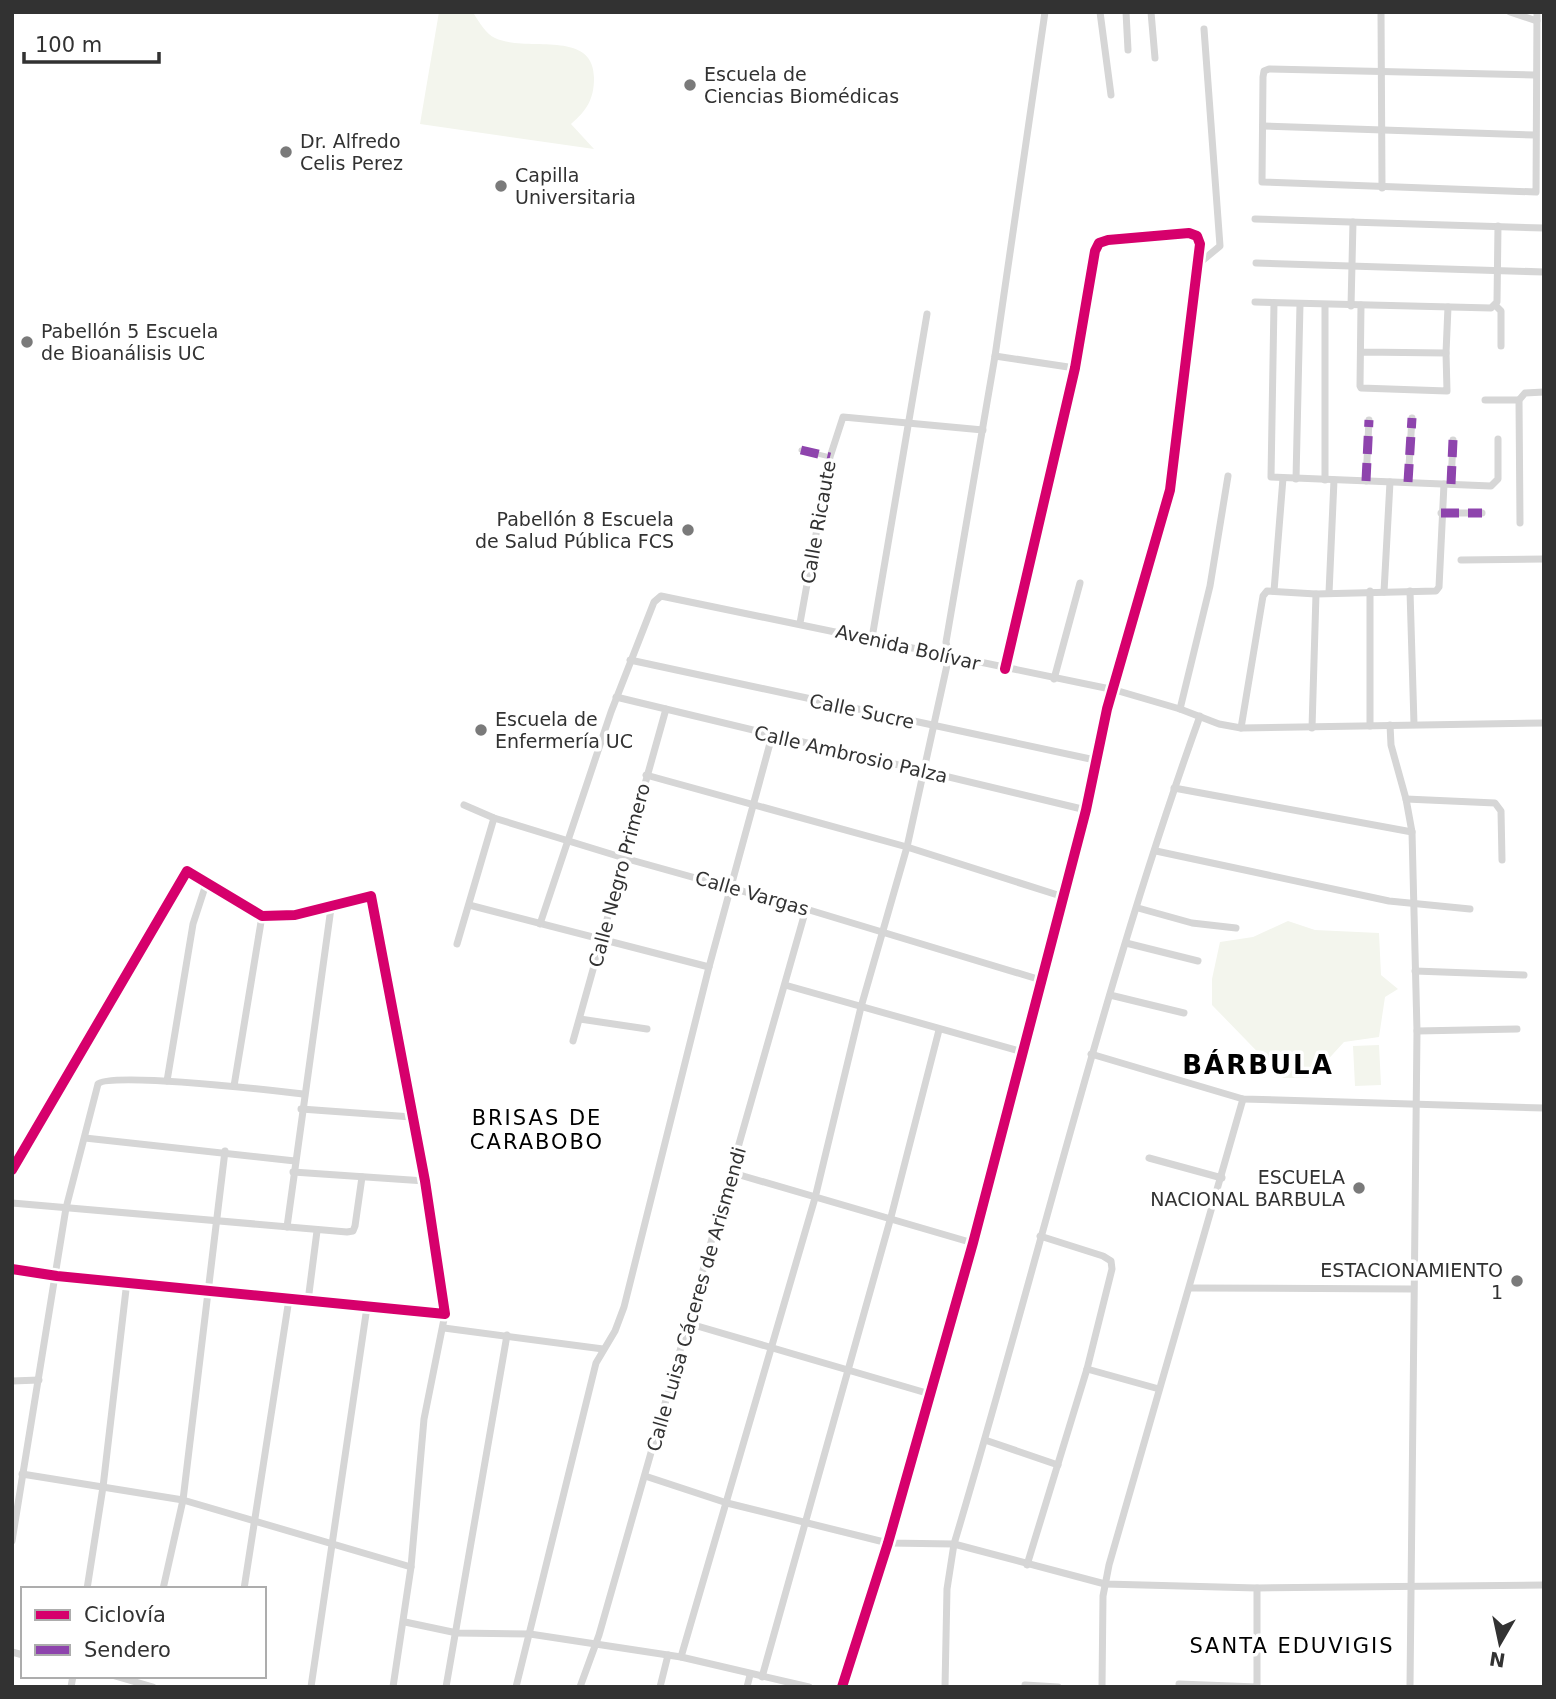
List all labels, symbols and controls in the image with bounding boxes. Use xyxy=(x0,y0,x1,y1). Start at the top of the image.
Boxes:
scale bar xyxy=(24,21,159,65)
text: 100 m xyxy=(35,33,102,57)
place label: Escuela de Ciencias Biomédicas xyxy=(704,63,899,107)
marker: Escuela de Ciencias Biomédicas xyxy=(682,77,698,93)
place label: Dr. Alfredo Celis Perez xyxy=(300,130,403,174)
marker: Dr. Alfredo Celis Perez xyxy=(278,144,294,160)
place label: Capilla Universitaria xyxy=(515,164,636,208)
marker: Capilla Universitaria xyxy=(493,178,509,194)
place label: Pabellón 5 Escuela de Bioanálisis UC xyxy=(41,320,218,364)
marker: Pabellón 5 Escuela de Bioanálisis UC xyxy=(19,334,35,350)
street label: Calle Ricaute xyxy=(796,459,840,585)
place label: Pabellón 8 Escuela de Salud Pública FCS xyxy=(475,508,674,552)
marker: Pabellón 8 Escuela de Salud Pública FCS xyxy=(680,522,696,538)
street label: Avenida Bolívar xyxy=(834,620,983,674)
street label: Calle Sucre xyxy=(807,689,917,733)
place label: Escuela de Enfermería UC xyxy=(495,708,633,752)
street label: Calle Ambrosio Palza xyxy=(752,721,950,787)
marker: Escuela de Enfermería UC xyxy=(473,722,489,738)
street label: Calle Negro Primero xyxy=(584,781,654,969)
street label: Calle Vargas xyxy=(693,866,811,920)
district label: BÁRBULA xyxy=(1182,1049,1334,1080)
district label: BRISAS DE CARABOBO xyxy=(470,1106,604,1154)
street label: Calle Luisa Cáceres de Arismendi xyxy=(642,1144,750,1454)
place label: ESCUELA NACIONAL BARBULA xyxy=(1150,1166,1345,1210)
marker: ESCUELA NACIONAL BARBULA xyxy=(1351,1180,1367,1196)
place label: ESTACIONAMIENTO 1 xyxy=(1320,1259,1503,1303)
marker: ESTACIONAMIENTO 1 xyxy=(1509,1273,1525,1289)
legend xyxy=(21,1587,266,1678)
text: Ciclovía xyxy=(84,1603,166,1627)
north arrow xyxy=(1465,1608,1535,1678)
district label: SANTA EDUVIGIS xyxy=(1189,1634,1395,1658)
text: Sendero xyxy=(84,1638,171,1662)
text: N xyxy=(1488,1648,1507,1672)

